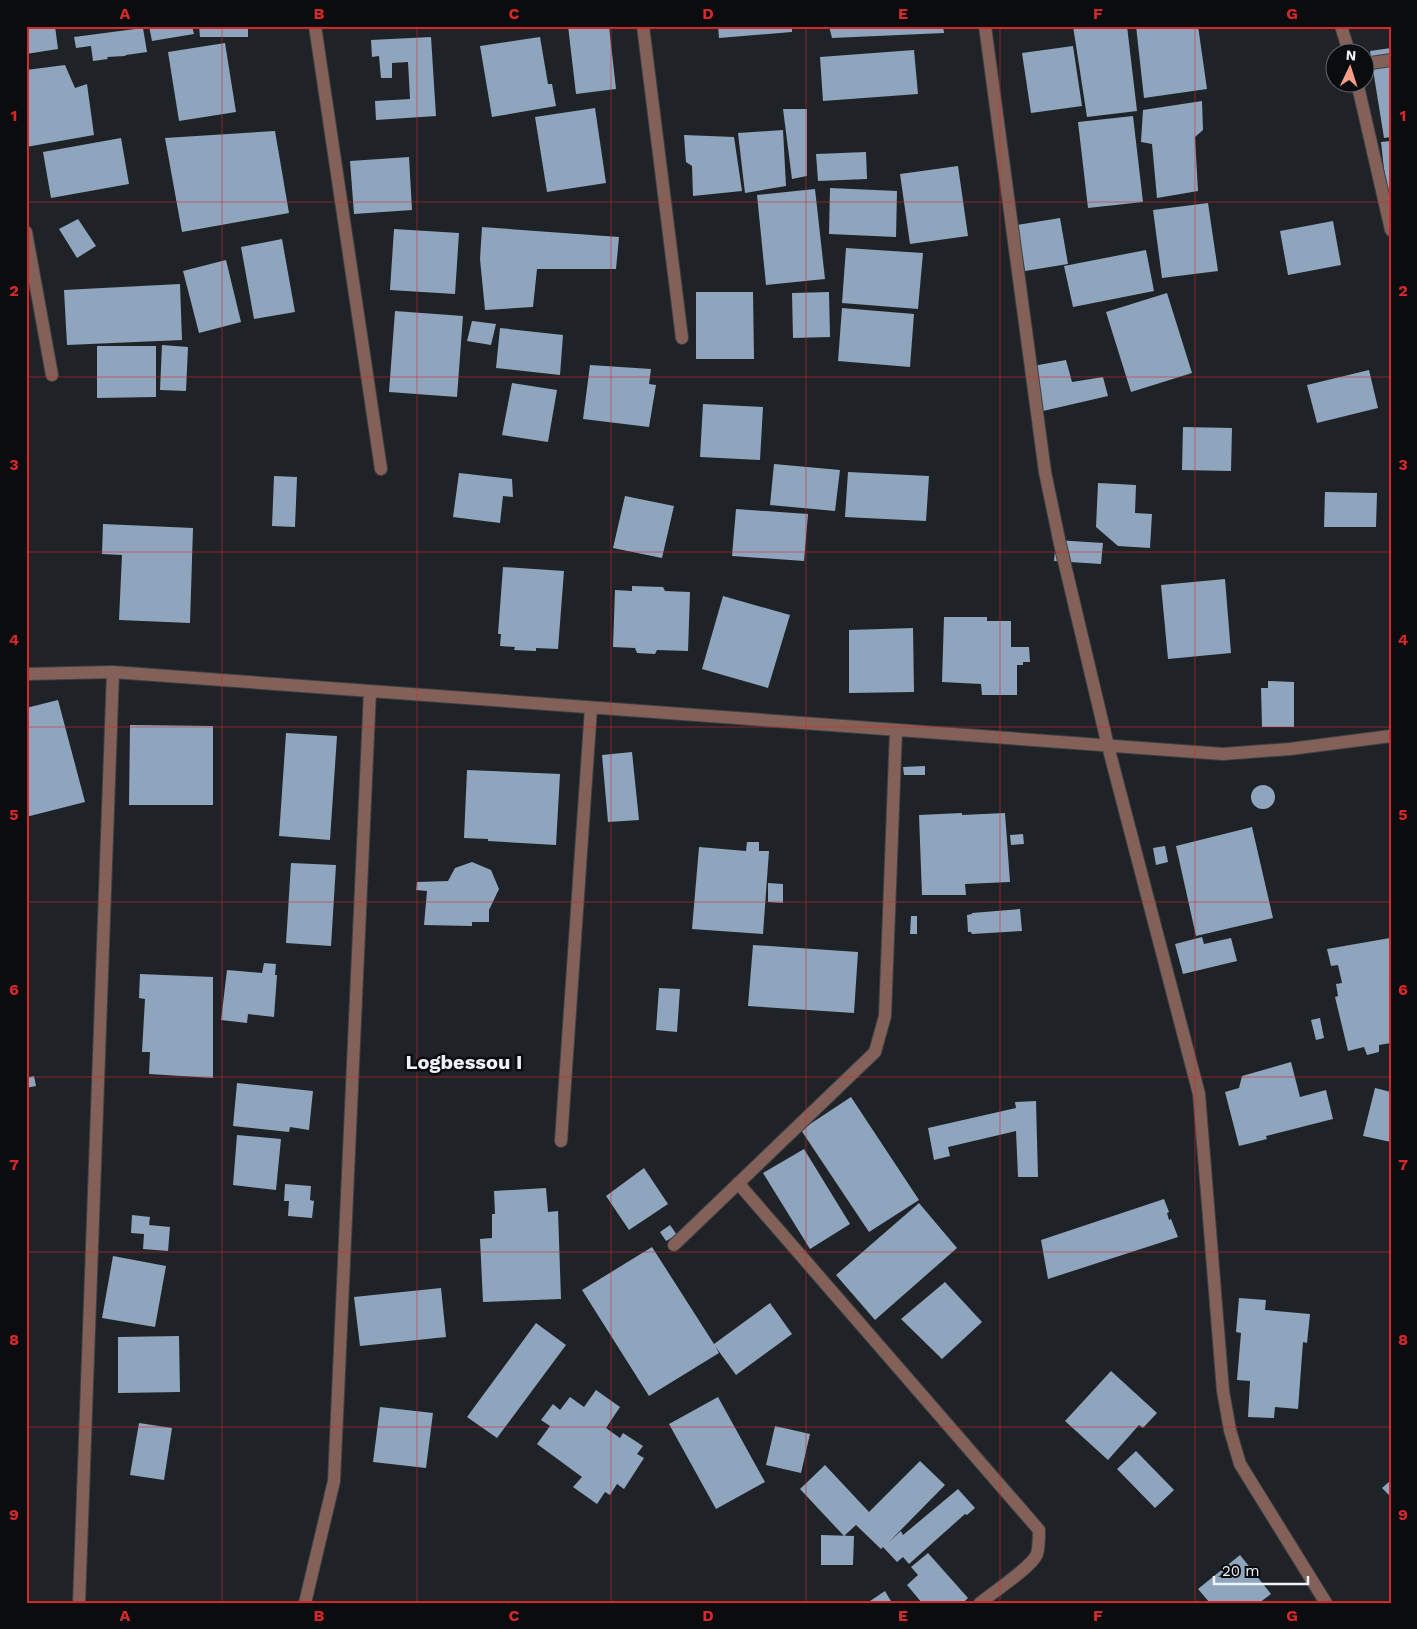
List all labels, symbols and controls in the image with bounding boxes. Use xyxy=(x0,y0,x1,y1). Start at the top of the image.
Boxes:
text: A xyxy=(120,4,131,23)
text: B xyxy=(314,4,325,23)
text: C xyxy=(509,4,520,23)
text: D xyxy=(702,4,714,23)
text: E xyxy=(898,4,908,23)
text: F xyxy=(1093,4,1103,23)
text: G xyxy=(1286,4,1298,23)
north arrow xyxy=(1324,42,1374,92)
text: N xyxy=(1345,47,1357,63)
text: 1 xyxy=(11,106,17,125)
text: 1 xyxy=(1400,106,1406,125)
text: 2 xyxy=(9,281,19,300)
text: 2 xyxy=(1398,281,1408,300)
text: 3 xyxy=(9,455,19,474)
text: 3 xyxy=(1398,455,1408,474)
text: 4 xyxy=(9,630,19,649)
text: 4 xyxy=(1398,630,1408,649)
text: 5 xyxy=(9,805,19,824)
text: 5 xyxy=(1398,805,1408,824)
text: 6 xyxy=(9,980,19,999)
text: 6 xyxy=(1398,980,1408,999)
district label: Logbessou I xyxy=(406,1050,522,1074)
text: 7 xyxy=(9,1155,19,1174)
text: 7 xyxy=(1398,1155,1408,1174)
text: 8 xyxy=(9,1330,19,1349)
text: 8 xyxy=(1398,1330,1408,1349)
text: 9 xyxy=(9,1505,19,1524)
text: 9 xyxy=(1398,1505,1408,1524)
scale bar xyxy=(1214,1554,1308,1586)
text: 20 m xyxy=(1222,1562,1260,1580)
text: A xyxy=(120,1606,131,1625)
text: B xyxy=(314,1606,325,1625)
text: C xyxy=(509,1606,520,1625)
text: D xyxy=(702,1606,714,1625)
text: E xyxy=(898,1606,908,1625)
text: F xyxy=(1093,1606,1103,1625)
text: G xyxy=(1286,1606,1298,1625)

